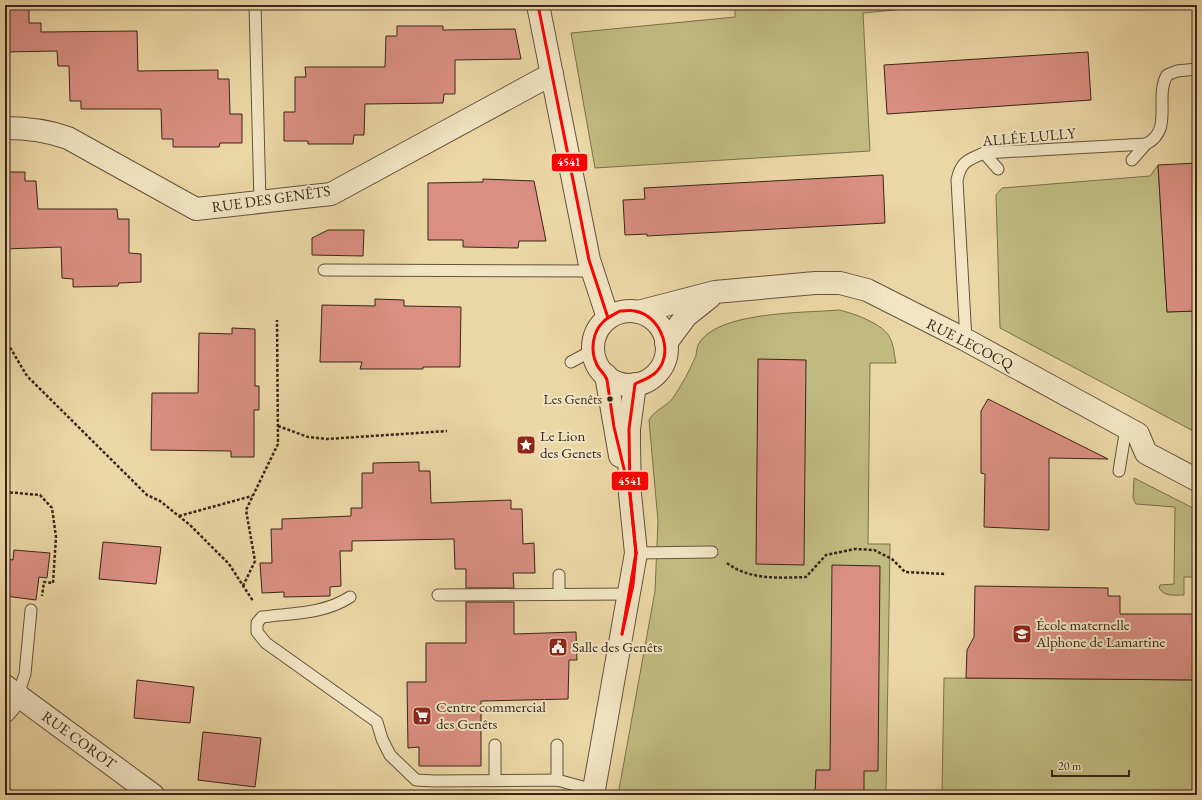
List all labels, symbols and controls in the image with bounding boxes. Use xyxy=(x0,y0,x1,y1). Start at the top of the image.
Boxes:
street label: ALLÉE LULLY xyxy=(980,123,1078,150)
line badge: 4541 xyxy=(551,153,588,172)
text: 4541 xyxy=(557,155,581,169)
street label: RUE DES GENÊTS xyxy=(210,181,332,216)
street label: RUE LECOCQ xyxy=(924,314,1019,375)
place label: Les Genêts xyxy=(544,390,602,408)
marker: Les Genêts xyxy=(605,394,615,404)
place label: Le Lion des Genets xyxy=(540,426,602,462)
place icon: Le Lion des Genets xyxy=(515,434,537,456)
line badge: 4541 xyxy=(611,471,649,491)
text: 4541 xyxy=(618,474,642,488)
place label: École maternelle Alphone de Lamartine xyxy=(1035,615,1166,651)
school or university icon: École maternelle Alphone de Lamartine xyxy=(1011,623,1033,645)
public building icon: Salle des Genêts xyxy=(547,636,569,658)
place label: Salle des Genêts xyxy=(572,637,663,656)
place label: Centre commercial des Genêts xyxy=(436,697,546,733)
supermarket icon: Centre commercial des Genêts xyxy=(411,705,433,727)
street label: RUE COROT xyxy=(38,706,121,773)
scale bar xyxy=(1052,752,1129,778)
text: 20 m xyxy=(1058,758,1082,774)

